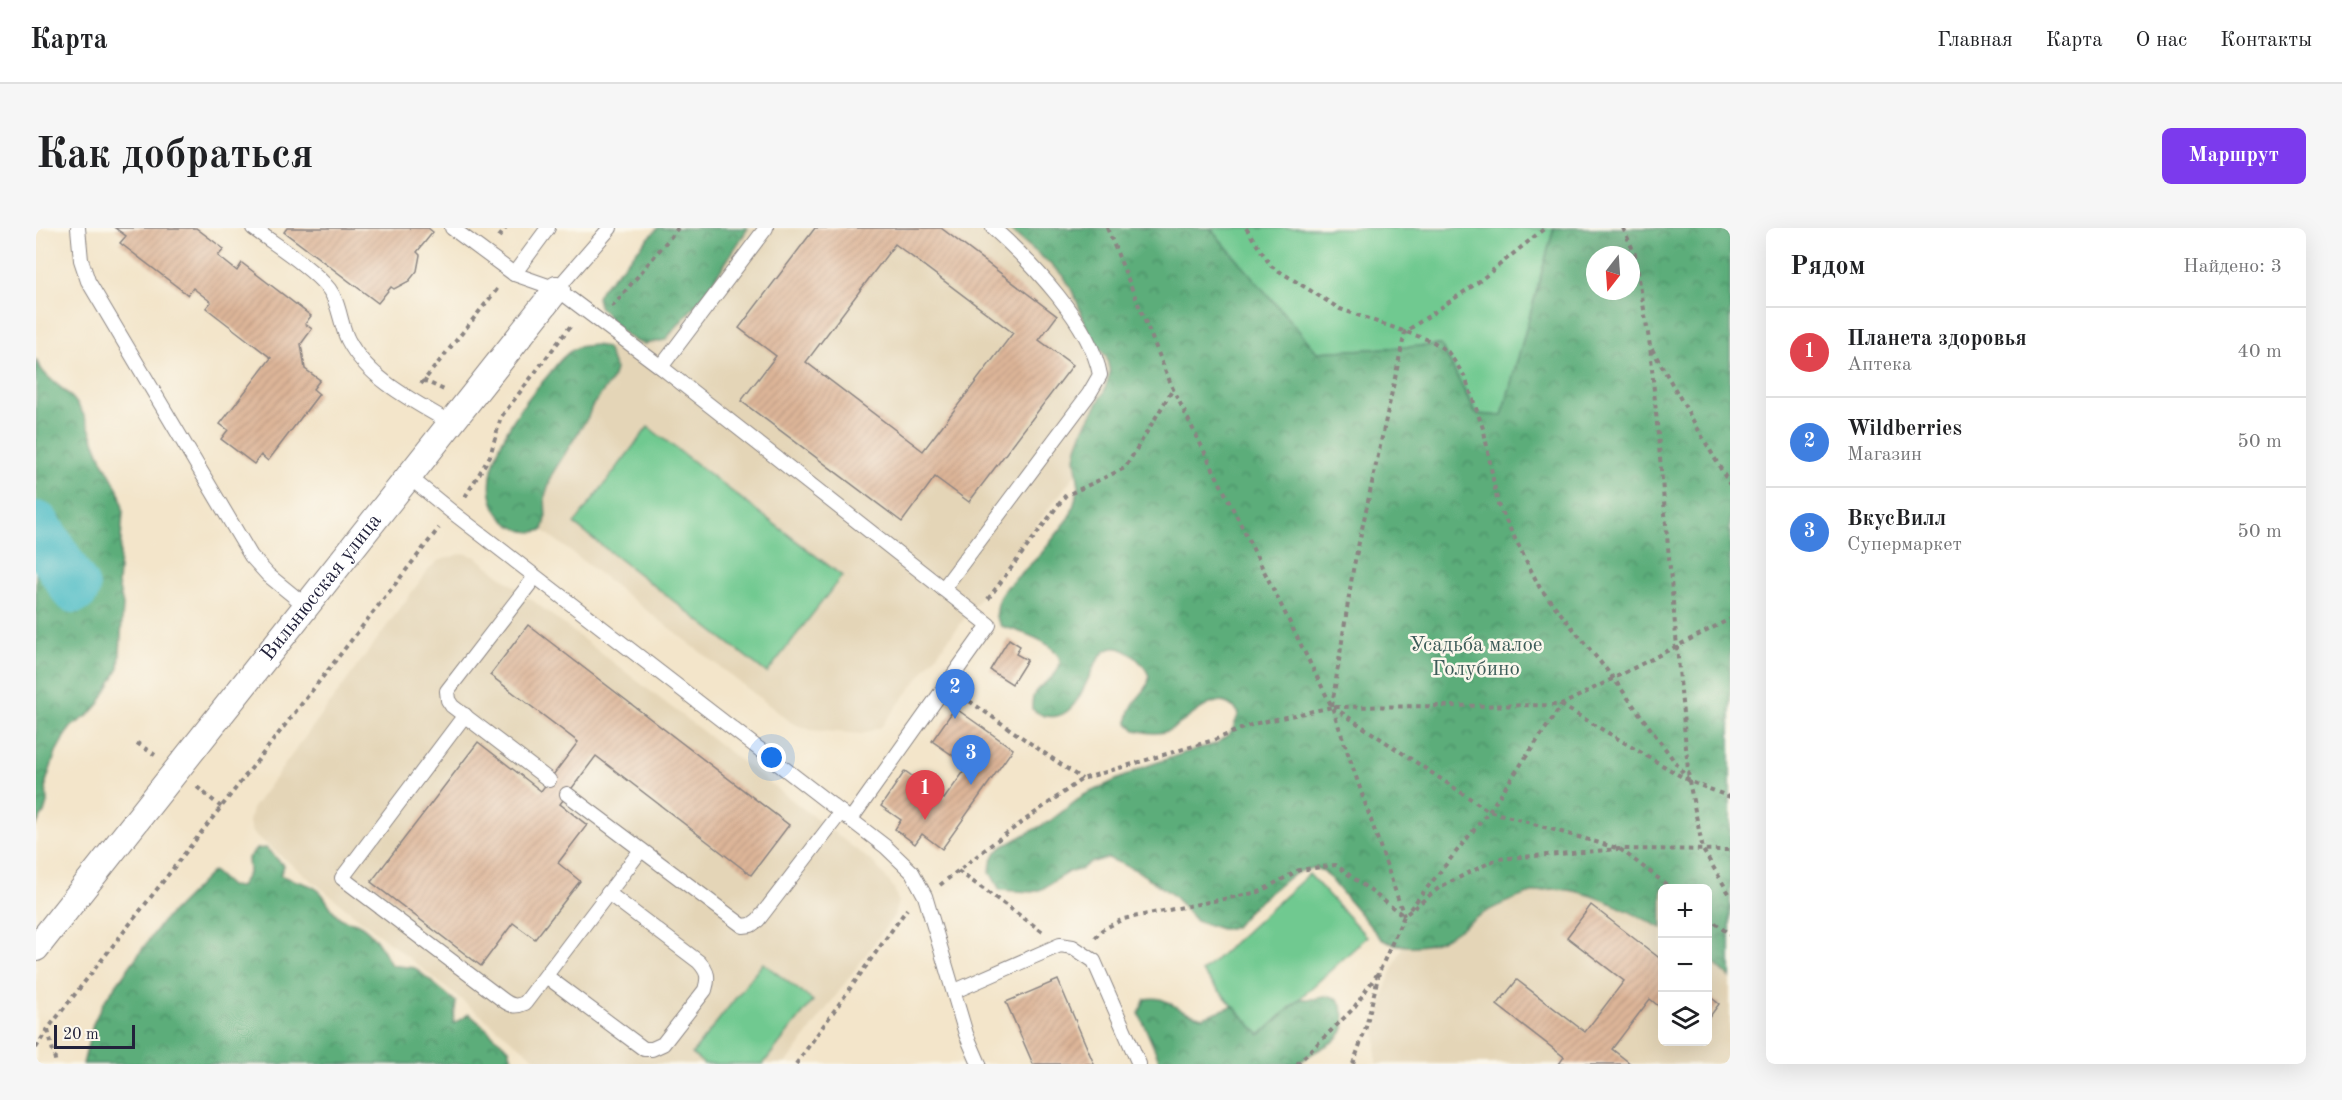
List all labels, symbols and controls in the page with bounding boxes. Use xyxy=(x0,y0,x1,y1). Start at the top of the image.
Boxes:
text: Карта xyxy=(30,27,108,55)
text: Главная xyxy=(1937,30,2013,51)
text: Карта xyxy=(2046,30,2103,51)
text: О нас xyxy=(2136,30,2187,51)
text: Контакты xyxy=(2220,30,2312,51)
button: Маршрут xyxy=(2162,128,2306,184)
text: Как добраться xyxy=(36,135,313,177)
north arrow xyxy=(1586,246,1640,300)
text: Рядом xyxy=(1790,254,1865,280)
text: Найдено: 3 xyxy=(2183,257,2282,277)
text: Планета здоровья xyxy=(1847,328,2027,350)
text: 1 xyxy=(1804,342,1815,362)
text: 40 m xyxy=(2237,342,2282,362)
text: Аптека xyxy=(1847,355,1912,375)
text: Wildberries xyxy=(1847,418,1962,440)
text: 2 xyxy=(1804,432,1815,452)
text: 50 m xyxy=(2237,432,2282,452)
text: Магазин xyxy=(1847,445,1922,465)
text: ВкусВилл xyxy=(1847,508,1946,530)
street label: Вильнюсская улица xyxy=(257,510,385,664)
text: 3 xyxy=(1804,522,1815,542)
text: 50 m xyxy=(2237,522,2282,542)
text: Супермаркет xyxy=(1847,535,1962,555)
park label: Усадьба малое Голубино xyxy=(1410,635,1542,680)
pin: 2 xyxy=(936,670,974,719)
pin: 3 xyxy=(952,736,990,785)
your location xyxy=(757,743,786,772)
pin: 1 xyxy=(906,770,944,820)
map controls xyxy=(1658,884,1712,1046)
button: + xyxy=(1658,884,1712,938)
button: − xyxy=(1658,938,1712,992)
button: layers xyxy=(1658,992,1712,1046)
scale bar xyxy=(54,1022,135,1050)
text: 20 m xyxy=(63,1027,99,1043)

